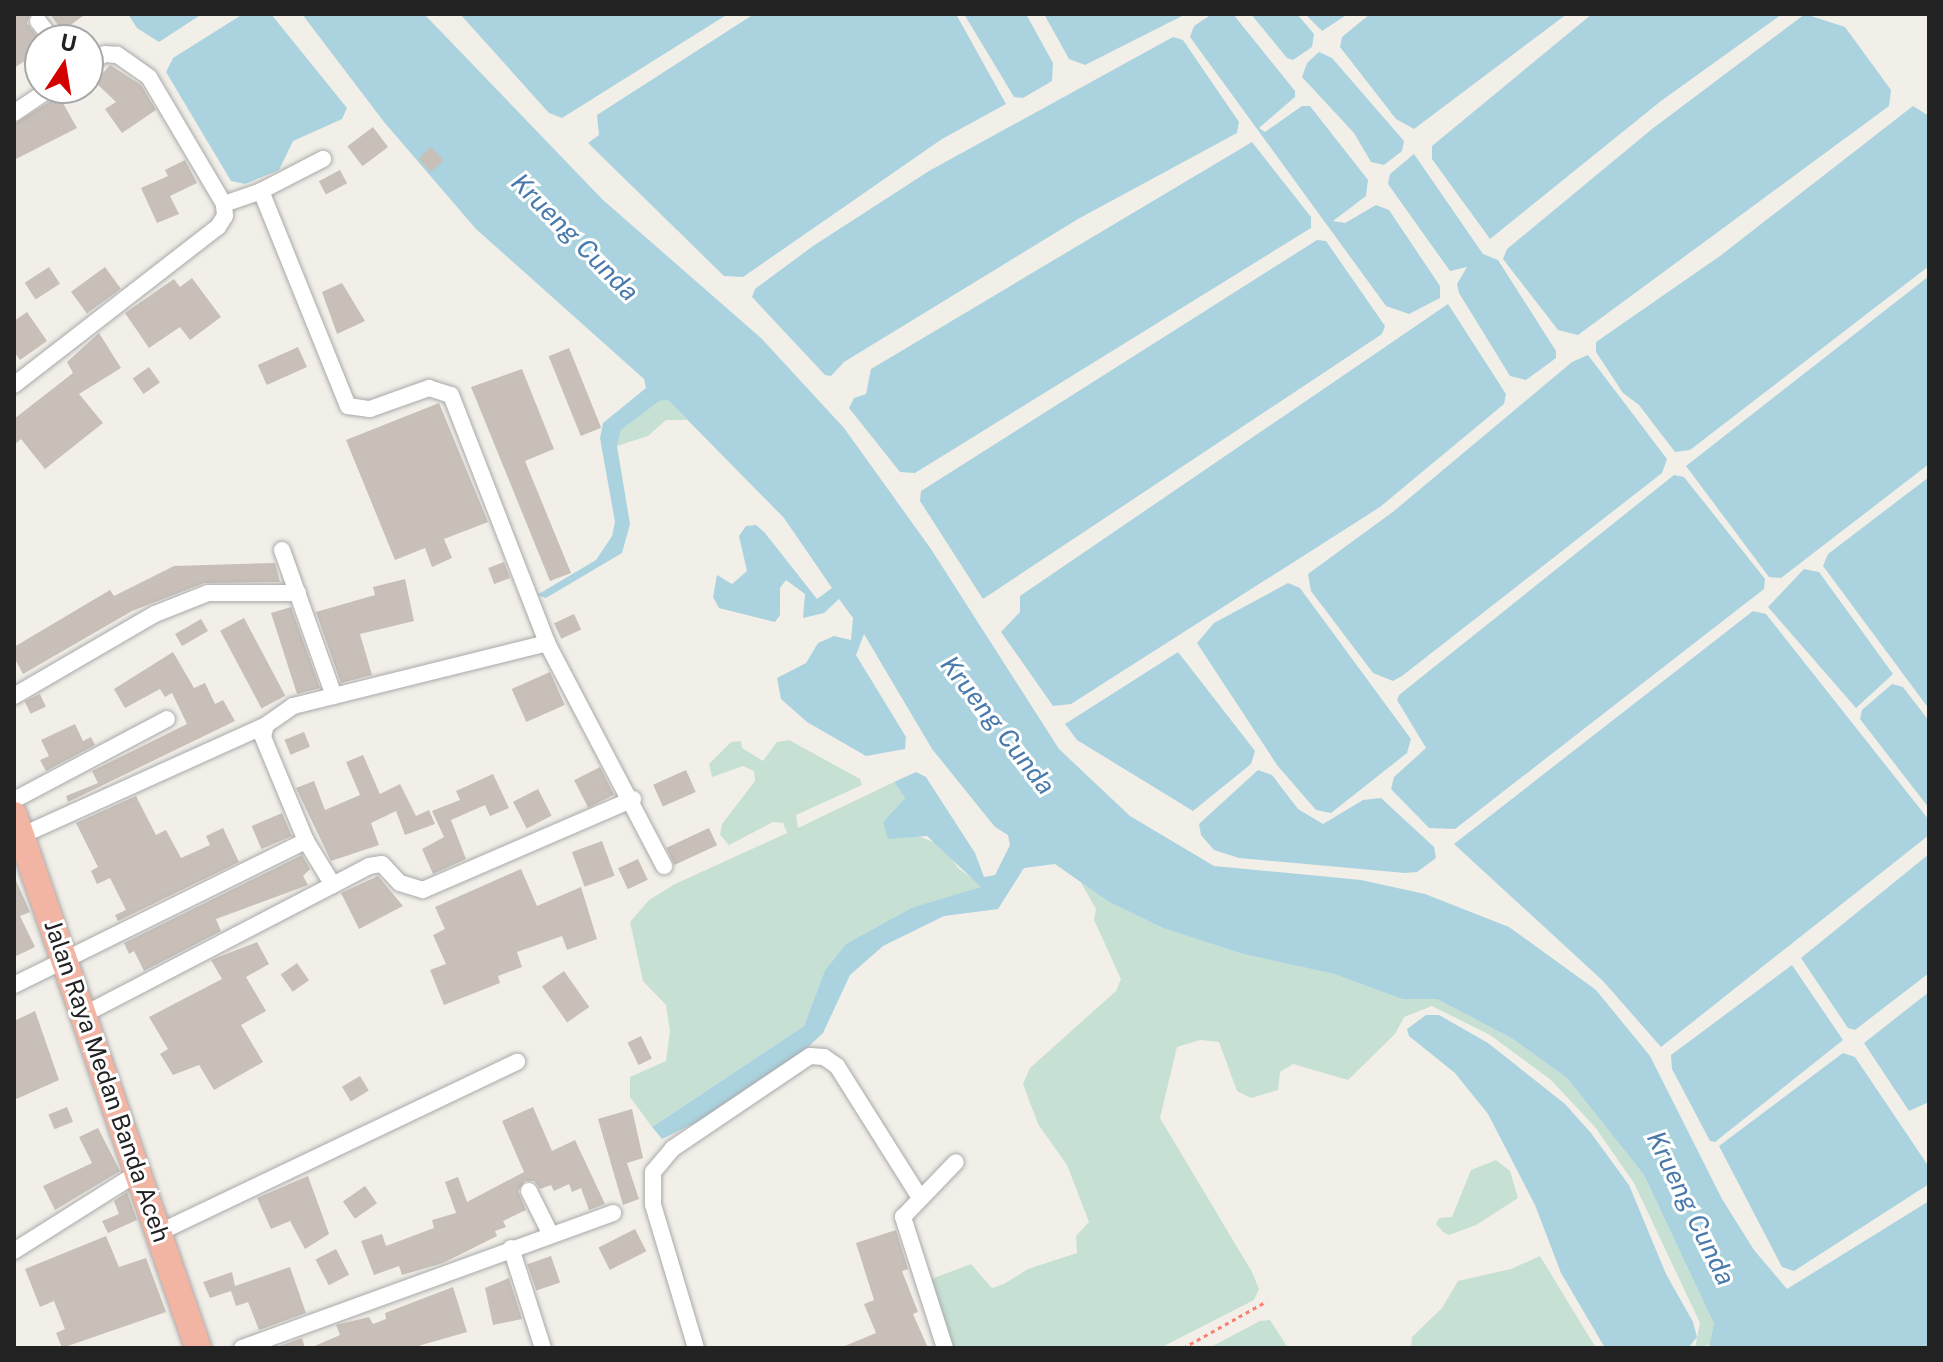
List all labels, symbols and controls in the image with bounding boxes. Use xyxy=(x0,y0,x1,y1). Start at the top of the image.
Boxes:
north arrow xyxy=(24,24,104,104)
text: U xyxy=(58,28,79,57)
water label: Krueng Cunda xyxy=(505,167,645,307)
water label: Krueng Cunda xyxy=(934,649,1062,801)
street label: Jalan Raya Medan Banda Aceh xyxy=(38,916,176,1246)
water label: Krueng Cunda xyxy=(1640,1126,1742,1290)

